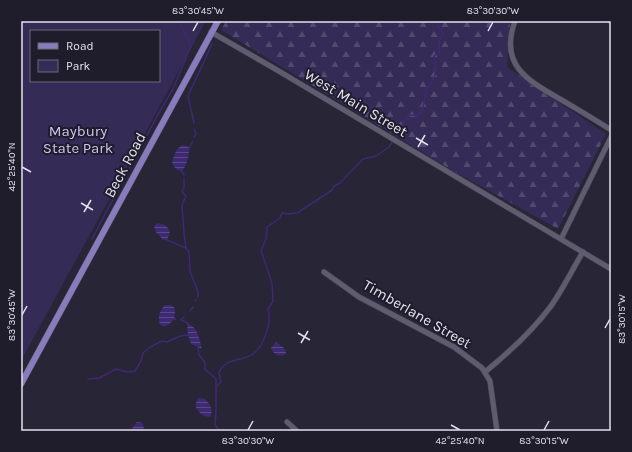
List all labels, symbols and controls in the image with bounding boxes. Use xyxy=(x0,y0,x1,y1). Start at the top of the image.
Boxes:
text: 83°30'45"W xyxy=(172,5,224,17)
text: 83°30'30"W xyxy=(467,5,519,17)
legend xyxy=(30,30,160,82)
text: Road xyxy=(66,39,94,53)
text: Park xyxy=(66,59,91,73)
street label: West Main Street xyxy=(301,65,411,141)
park label: Maybury State Park xyxy=(43,122,113,157)
street label: Beck Road xyxy=(100,129,150,201)
text: 42°25'40"N xyxy=(6,143,18,192)
street label: Timberlane Street xyxy=(360,276,475,352)
text: 83°30'45"W xyxy=(6,289,18,341)
text: 83°30'15"W xyxy=(616,294,628,344)
text: 83°30'30"W xyxy=(222,435,274,447)
text: 42°25'40"N xyxy=(436,435,485,447)
text: 83°30'15"W xyxy=(519,435,569,447)

